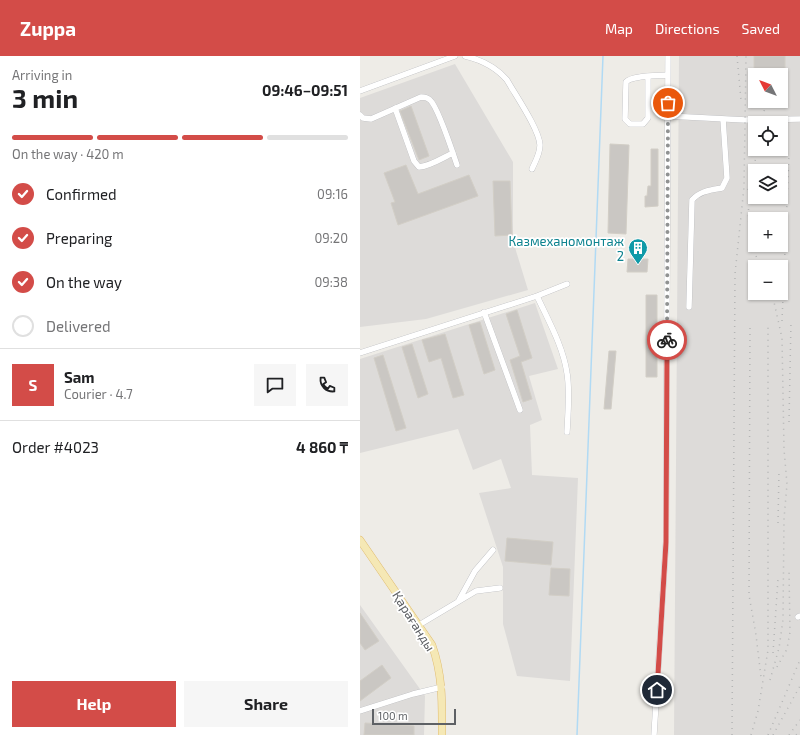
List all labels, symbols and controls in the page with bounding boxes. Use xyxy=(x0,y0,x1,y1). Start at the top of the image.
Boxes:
text: Zuppa xyxy=(20,17,76,40)
text: Map xyxy=(605,20,633,37)
text: Directions xyxy=(655,20,720,37)
text: Saved xyxy=(742,20,780,37)
text: Arriving in xyxy=(12,67,72,83)
north arrow xyxy=(748,68,788,108)
map controls xyxy=(748,68,788,300)
text: 09:46–09:51 xyxy=(262,81,348,99)
text: 3 min xyxy=(12,82,78,113)
pin xyxy=(651,86,685,120)
icon: bag xyxy=(657,92,679,114)
button: locate xyxy=(748,116,788,156)
text: On the way · 420 m xyxy=(12,146,124,162)
button: layers xyxy=(748,164,788,204)
icon: check xyxy=(12,183,34,205)
text: Confirmed xyxy=(46,185,117,203)
text: 09:16 xyxy=(317,186,348,202)
button: + xyxy=(748,212,788,252)
icon: check xyxy=(12,227,34,249)
text: Preparing xyxy=(46,229,112,247)
text: 09:20 xyxy=(315,230,348,246)
place label: Казмеханомонтаж 2 xyxy=(509,233,624,264)
building icon: Казмеханомонтаж 2 xyxy=(627,237,649,265)
button: − xyxy=(748,260,788,300)
icon: check xyxy=(12,271,34,293)
text: On the way xyxy=(46,273,122,291)
text: 09:38 xyxy=(315,274,348,290)
text: Delivered xyxy=(46,317,111,335)
courier xyxy=(647,320,687,360)
icon: bike xyxy=(656,329,678,351)
button: chat xyxy=(254,364,296,406)
button: phone xyxy=(306,364,348,406)
text: Sam xyxy=(64,368,95,386)
text: S xyxy=(29,376,37,394)
text: Courier · 4.7 xyxy=(64,386,133,402)
text: Order #4023 xyxy=(12,438,99,456)
text: 4 860 ₸ xyxy=(296,438,348,456)
street label: Қарағанды xyxy=(389,588,439,654)
pin xyxy=(640,673,674,707)
icon: home xyxy=(646,679,668,701)
button: Help xyxy=(12,681,176,727)
button: Share xyxy=(184,681,348,727)
scale bar xyxy=(372,707,456,726)
text: 100 m xyxy=(378,709,408,722)

